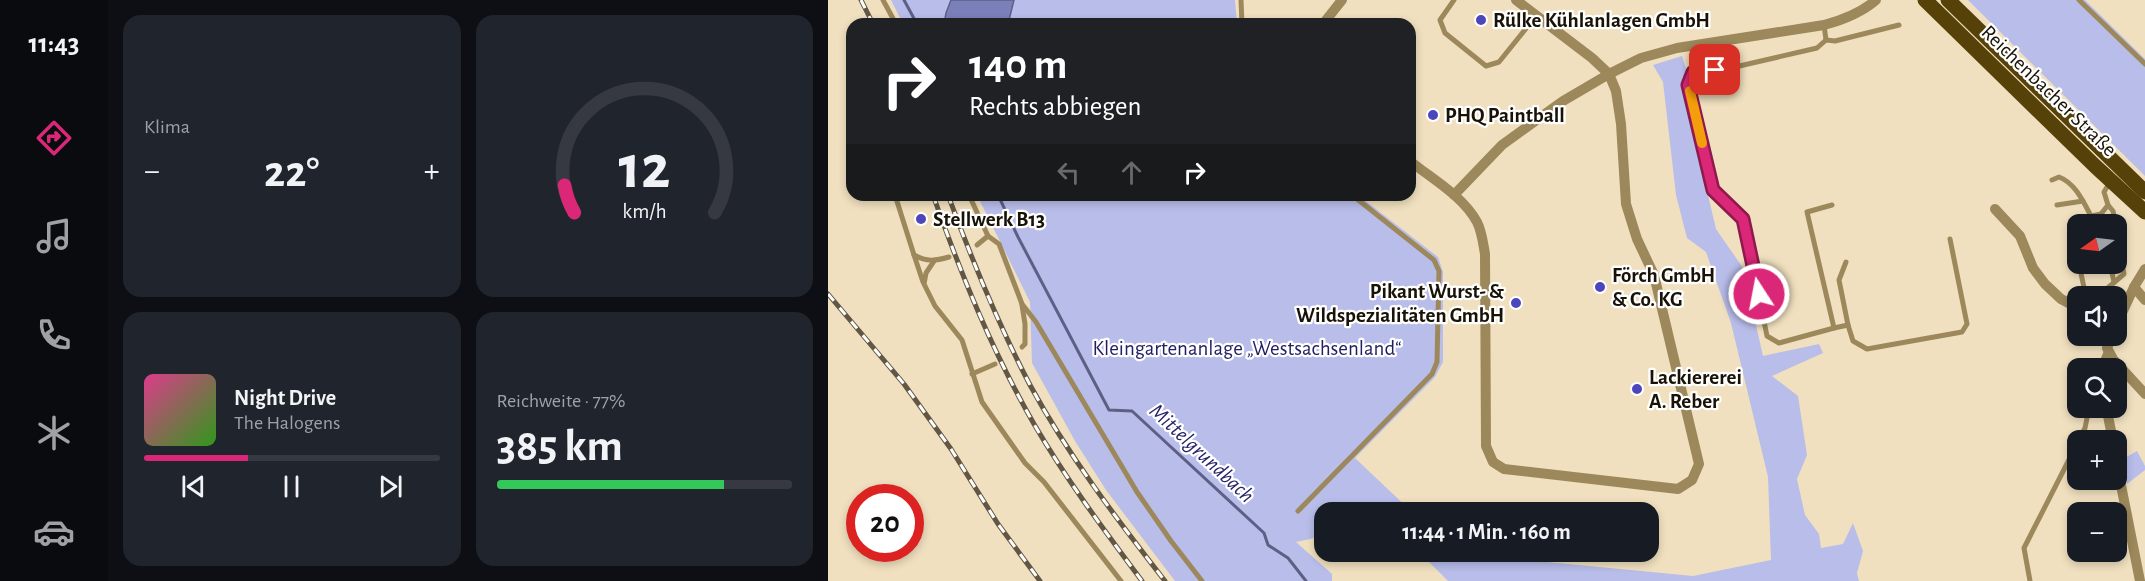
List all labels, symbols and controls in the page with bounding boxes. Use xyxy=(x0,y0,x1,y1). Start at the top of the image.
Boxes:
place label: Rülke Kühlanlagen GmbH xyxy=(1493,10,1710,31)
marker: Rülke Kühlanlagen GmbH xyxy=(1474,13,1488,27)
street label: Reichenbacher Straße xyxy=(1977,21,2121,161)
text: 11:43 xyxy=(29,30,79,57)
icon: right xyxy=(870,42,948,120)
text: 140 m xyxy=(969,44,1067,86)
pin xyxy=(1689,44,1740,95)
icon: arrive xyxy=(1698,53,1731,86)
text: Rechts abbiegen xyxy=(969,93,1141,120)
place label: PHQ Paintball xyxy=(1445,105,1565,127)
marker: PHQ Paintball xyxy=(1426,108,1440,122)
icon: directions xyxy=(33,117,75,159)
text: Klima xyxy=(144,117,190,137)
text: 12 xyxy=(618,137,670,199)
text: 22° xyxy=(264,150,320,195)
text: − xyxy=(144,155,160,188)
text: + xyxy=(424,155,439,188)
icon: left xyxy=(1052,156,1085,189)
icon: ahead xyxy=(1115,156,1148,189)
icon: right xyxy=(1178,156,1211,189)
text: km/h xyxy=(622,201,666,222)
place label: Stellwerk B13 xyxy=(933,209,1045,230)
marker: Stellwerk B13 xyxy=(914,212,928,226)
north arrow xyxy=(2067,214,2127,274)
map controls xyxy=(2067,214,2127,562)
icon: music xyxy=(33,215,75,257)
position arrow xyxy=(1727,262,1791,326)
place label: Förch GmbH & Co. KG xyxy=(1612,265,1715,310)
marker: Förch GmbH & Co. KG xyxy=(1593,280,1607,294)
place label: Pikant Wurst- & Wildspezialitäten GmbH xyxy=(1296,281,1504,326)
button: sound xyxy=(2067,286,2127,346)
marker: Pikant Wurst- & Wildspezialitäten GmbH xyxy=(1509,296,1523,310)
icon: phone xyxy=(33,314,75,356)
park label: Kleingartenanlage „Westsachsenland“ xyxy=(1092,338,1402,359)
button: search xyxy=(2067,358,2127,418)
place label: Lackiererei A. Reber xyxy=(1649,367,1742,412)
marker: Lackiererei A. Reber xyxy=(1630,382,1644,396)
text: Night Drive xyxy=(234,387,336,409)
text: Reichweite · 77% xyxy=(497,391,626,411)
water label: Mittelgrundbach xyxy=(1146,399,1258,507)
icon: climate xyxy=(33,412,75,454)
text: The Halogens xyxy=(234,413,340,433)
text: 385 km xyxy=(497,424,623,469)
button: + xyxy=(2067,430,2127,490)
icon: previous xyxy=(177,470,210,503)
icon: pause xyxy=(275,470,308,503)
icon: next xyxy=(374,470,407,503)
speed limit sign: 20 xyxy=(846,484,924,562)
button: − xyxy=(2067,502,2127,562)
icon: car xyxy=(33,511,75,553)
text: 11:44 · 1 Min. · 160 m xyxy=(1402,521,1571,543)

